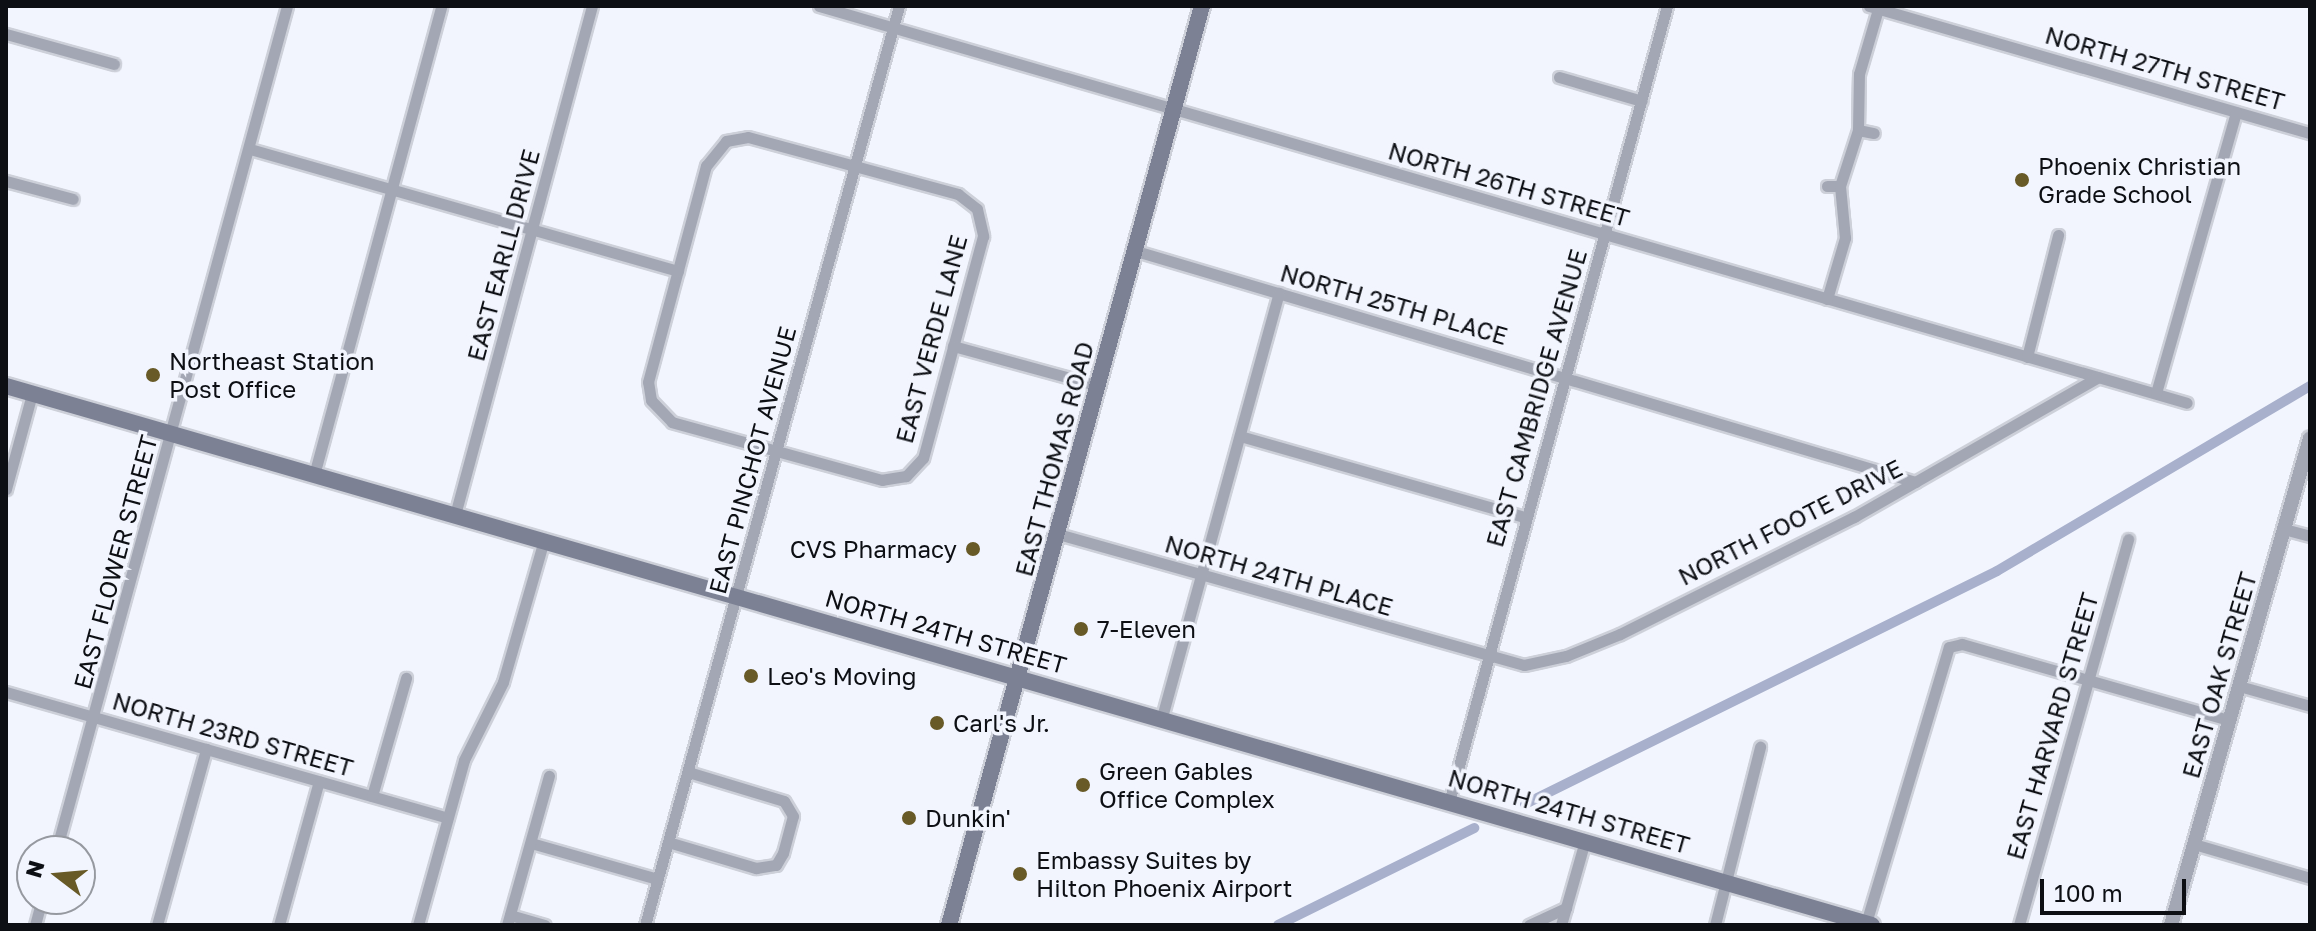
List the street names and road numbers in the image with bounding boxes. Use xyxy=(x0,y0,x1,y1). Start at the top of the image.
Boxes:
street label: NORTH 27TH STREET xyxy=(2042,20,2288,116)
street label: NORTH 26TH STREET xyxy=(1385,136,1633,232)
street label: EAST EARLL DRIVE xyxy=(461,146,545,364)
street label: EAST VERDE LANE xyxy=(889,232,973,446)
street label: EAST CAMBRIDGE AVENUE xyxy=(1480,246,1592,550)
street label: NORTH 25TH PLACE xyxy=(1277,258,1511,350)
street label: EAST PINCHOT AVENUE xyxy=(702,323,802,597)
street label: EAST THOMAS ROAD xyxy=(1009,339,1099,579)
street label: EAST FLOWER STREET xyxy=(67,432,163,692)
street label: NORTH FOOTE DRIVE xyxy=(1673,453,1907,591)
street label: NORTH 24TH PLACE xyxy=(1162,529,1396,621)
street label: EAST OAK STREET xyxy=(2176,569,2262,781)
street label: NORTH 24TH STREET xyxy=(822,583,1070,679)
street label: EAST HARVARD STREET xyxy=(2000,589,2104,863)
street label: NORTH 23RD STREET xyxy=(109,686,357,782)
street label: NORTH 24TH STREET xyxy=(1445,763,1693,859)

